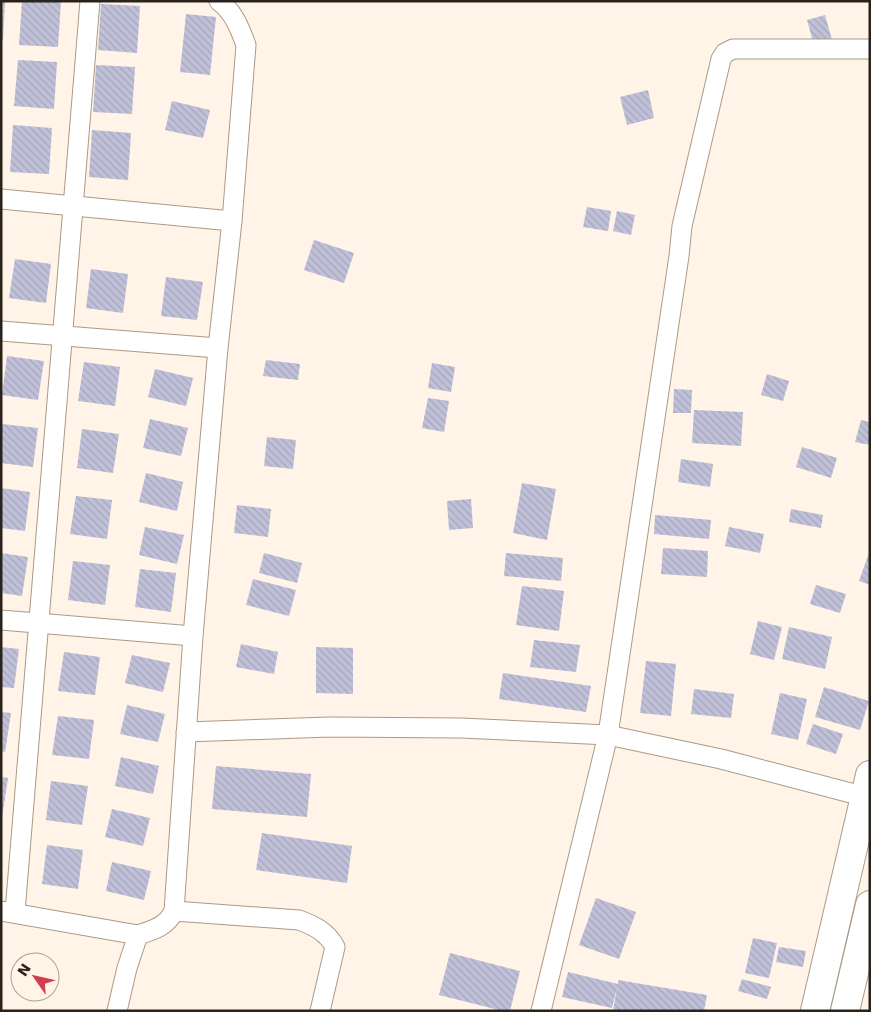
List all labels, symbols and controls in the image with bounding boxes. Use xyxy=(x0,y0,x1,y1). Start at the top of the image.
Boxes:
north arrow xyxy=(10,952,60,1002)
text: N xyxy=(14,960,34,979)

